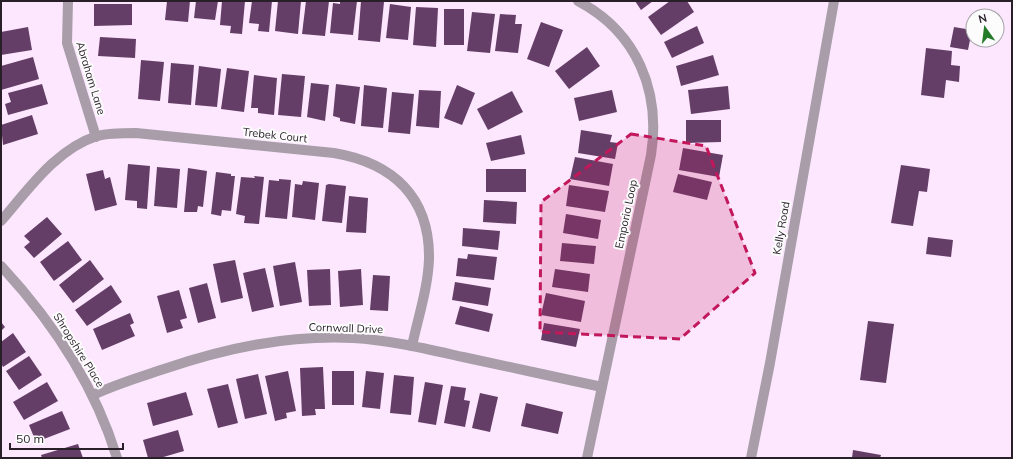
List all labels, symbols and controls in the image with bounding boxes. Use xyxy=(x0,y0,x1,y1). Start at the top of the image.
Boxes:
north arrow xyxy=(965,8,1005,48)
text: N xyxy=(977,10,988,26)
street label: Abraham Lane xyxy=(73,40,109,116)
street label: Trebek Court xyxy=(242,125,308,145)
street label: Emporia Loop xyxy=(612,178,640,250)
street label: Kelly Road xyxy=(769,200,793,256)
street label: Shropshire Place xyxy=(51,310,107,390)
street label: Cornwall Drive xyxy=(309,320,383,336)
scale bar xyxy=(10,425,123,451)
text: 50 m xyxy=(16,431,44,446)

